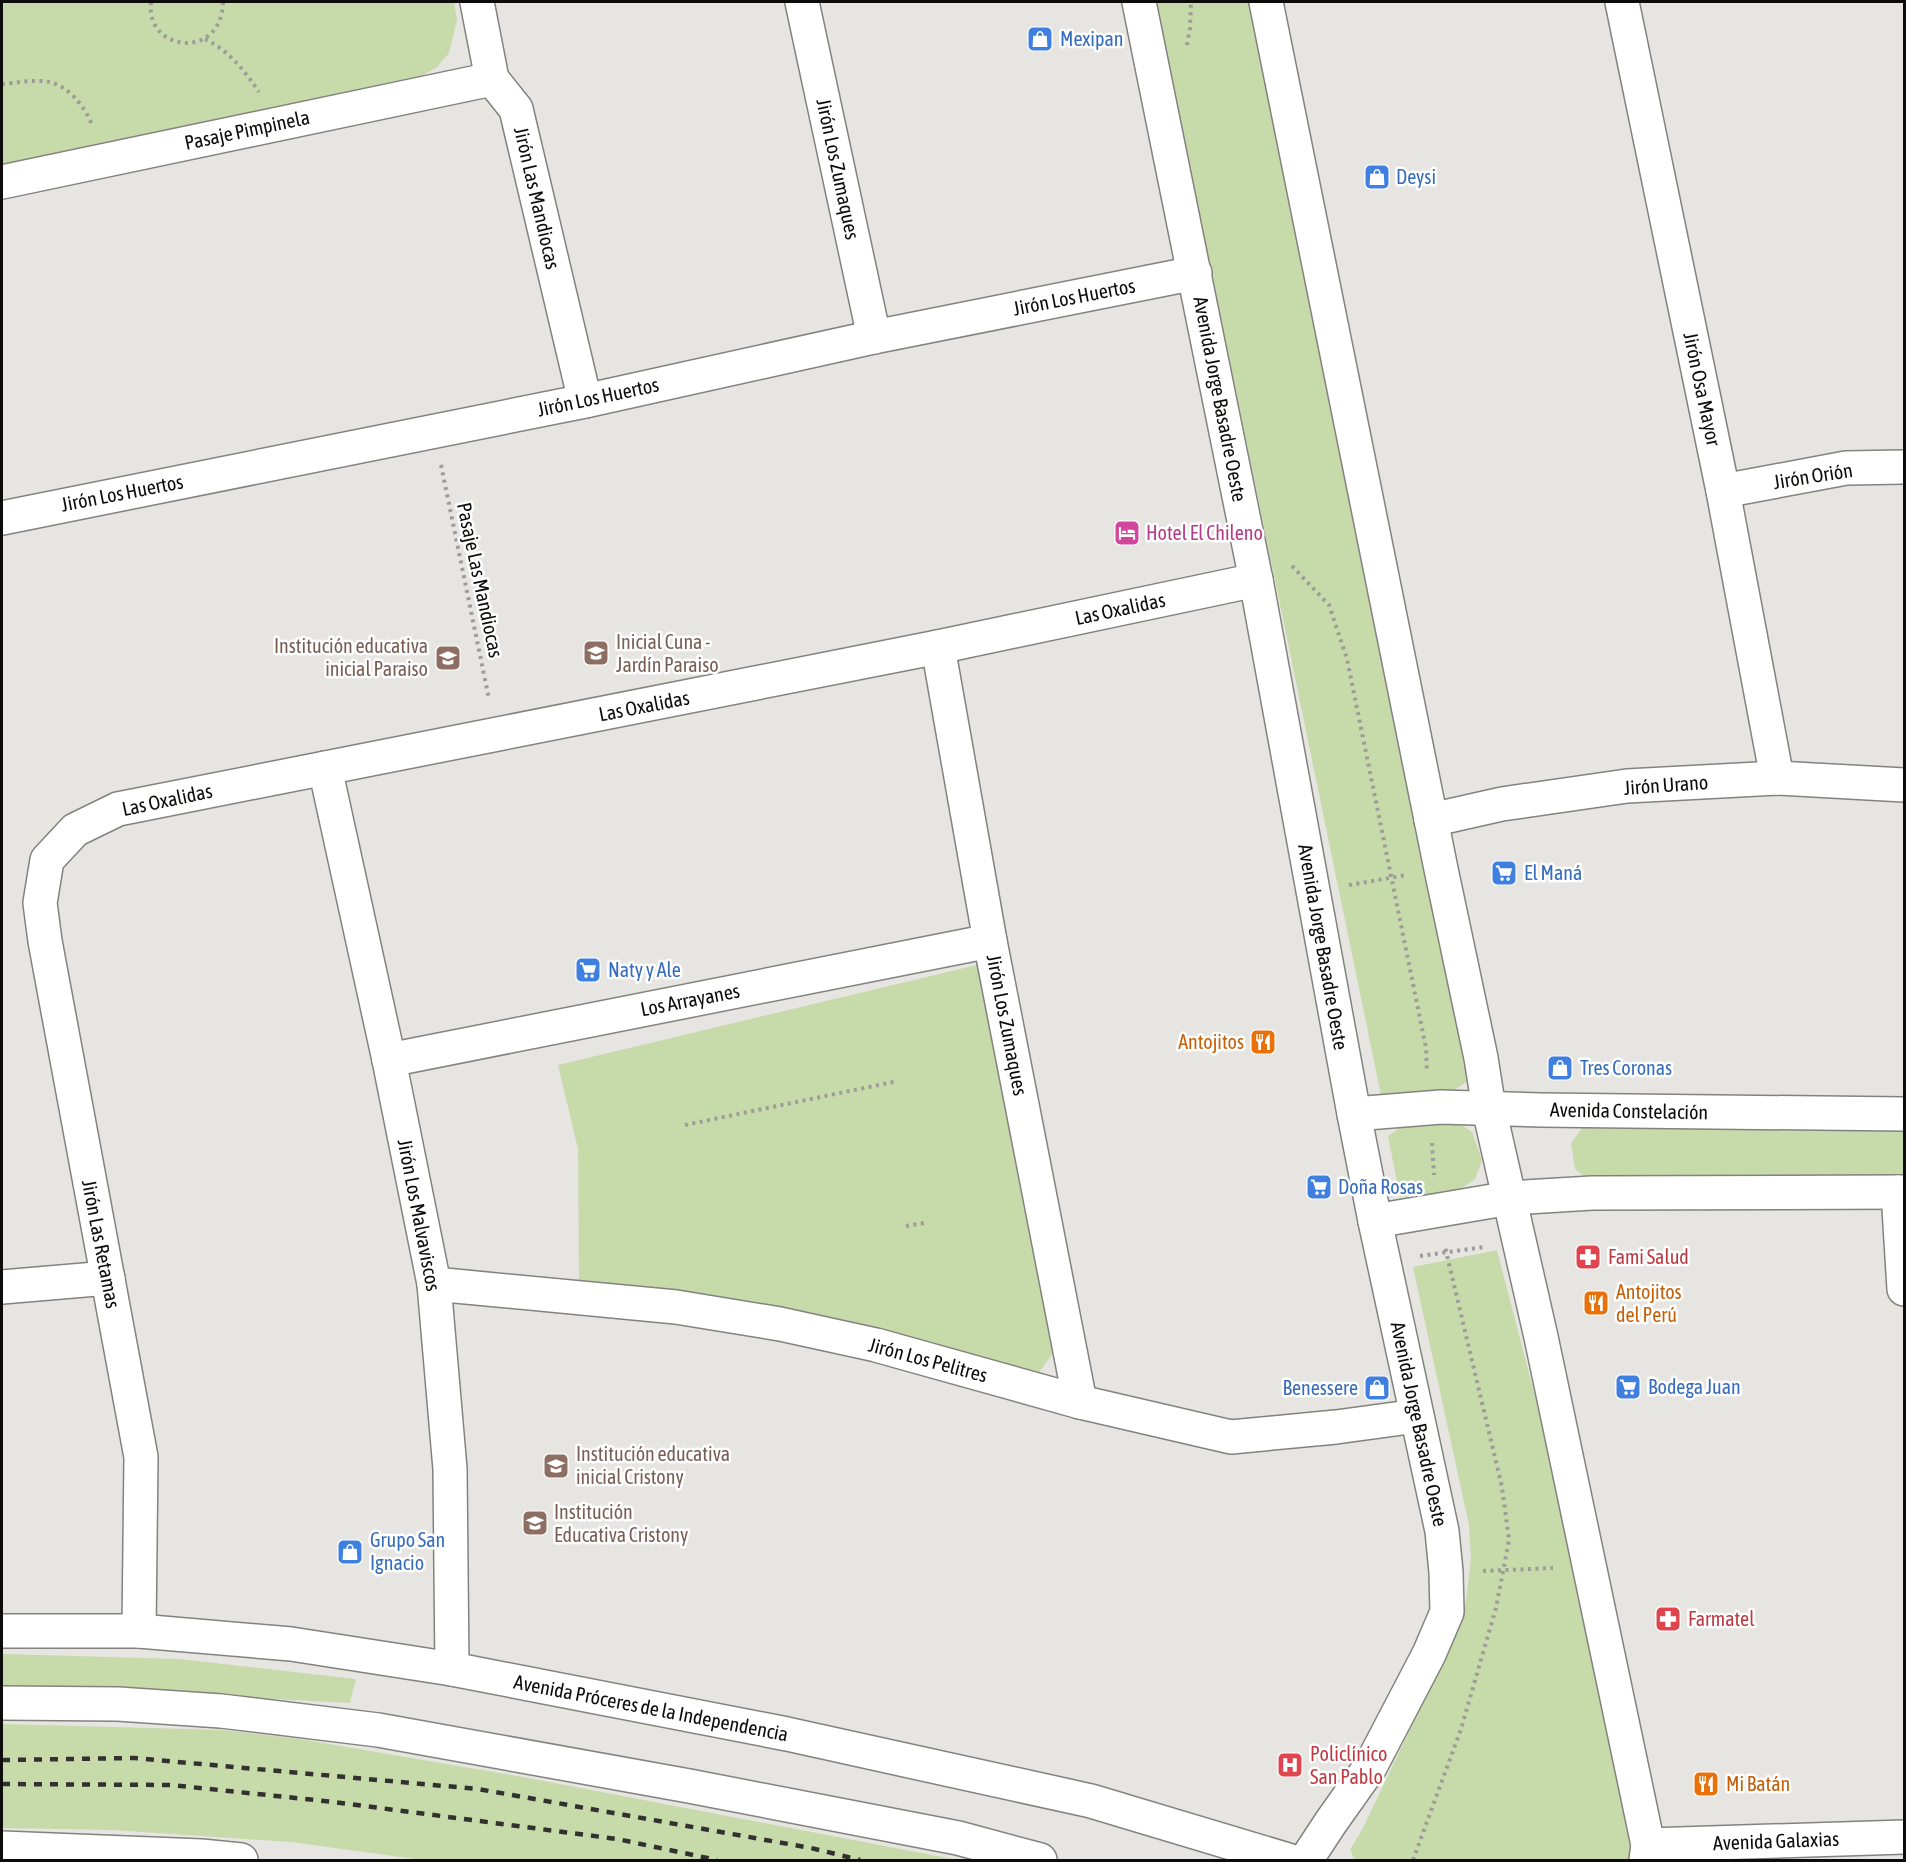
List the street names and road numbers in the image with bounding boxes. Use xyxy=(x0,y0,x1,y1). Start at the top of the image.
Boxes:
street label: Jirón Los Zumaques xyxy=(812,96,865,241)
street label: Pasaje Pimpinela xyxy=(182,105,312,154)
street label: Jirón Las Mandiocas xyxy=(510,125,565,271)
street label: Jirón Los Huertos xyxy=(1011,273,1137,320)
street label: Avenida Jorge Basadre Oeste xyxy=(1189,294,1252,504)
street label: Jirón Osa Mayor xyxy=(1679,330,1726,449)
street label: Jirón Los Huertos xyxy=(535,372,661,421)
street label: Jirón Orión xyxy=(1772,458,1854,493)
street label: Jirón Los Huertos xyxy=(59,469,185,516)
street label: Pasaje Las Mandiocas xyxy=(453,500,508,660)
street label: Las Oxalidas xyxy=(1073,588,1167,629)
street label: Las Oxalidas xyxy=(597,685,691,726)
street label: Jirón Urano xyxy=(1623,770,1709,799)
street label: Las Oxalidas xyxy=(120,779,214,820)
street label: Avenida Jorge Basadre Oeste xyxy=(1294,842,1353,1052)
street label: Jirón Los Zumaques xyxy=(983,952,1032,1097)
street label: Los Arrayanes xyxy=(638,979,741,1020)
street label: Avenida Constelación xyxy=(1550,1098,1708,1123)
street label: Jirón Los Malvaviscos xyxy=(393,1137,446,1293)
street label: Jirón Las Retamas xyxy=(78,1178,125,1310)
street label: Avenida Jorge Basadre Oeste xyxy=(1387,1319,1452,1528)
street label: Jirón Los Pelitres xyxy=(866,1333,990,1386)
street label: Avenida Próceres de la Independencia xyxy=(512,1670,790,1745)
street label: Avenida Galaxias xyxy=(1712,1827,1839,1854)

